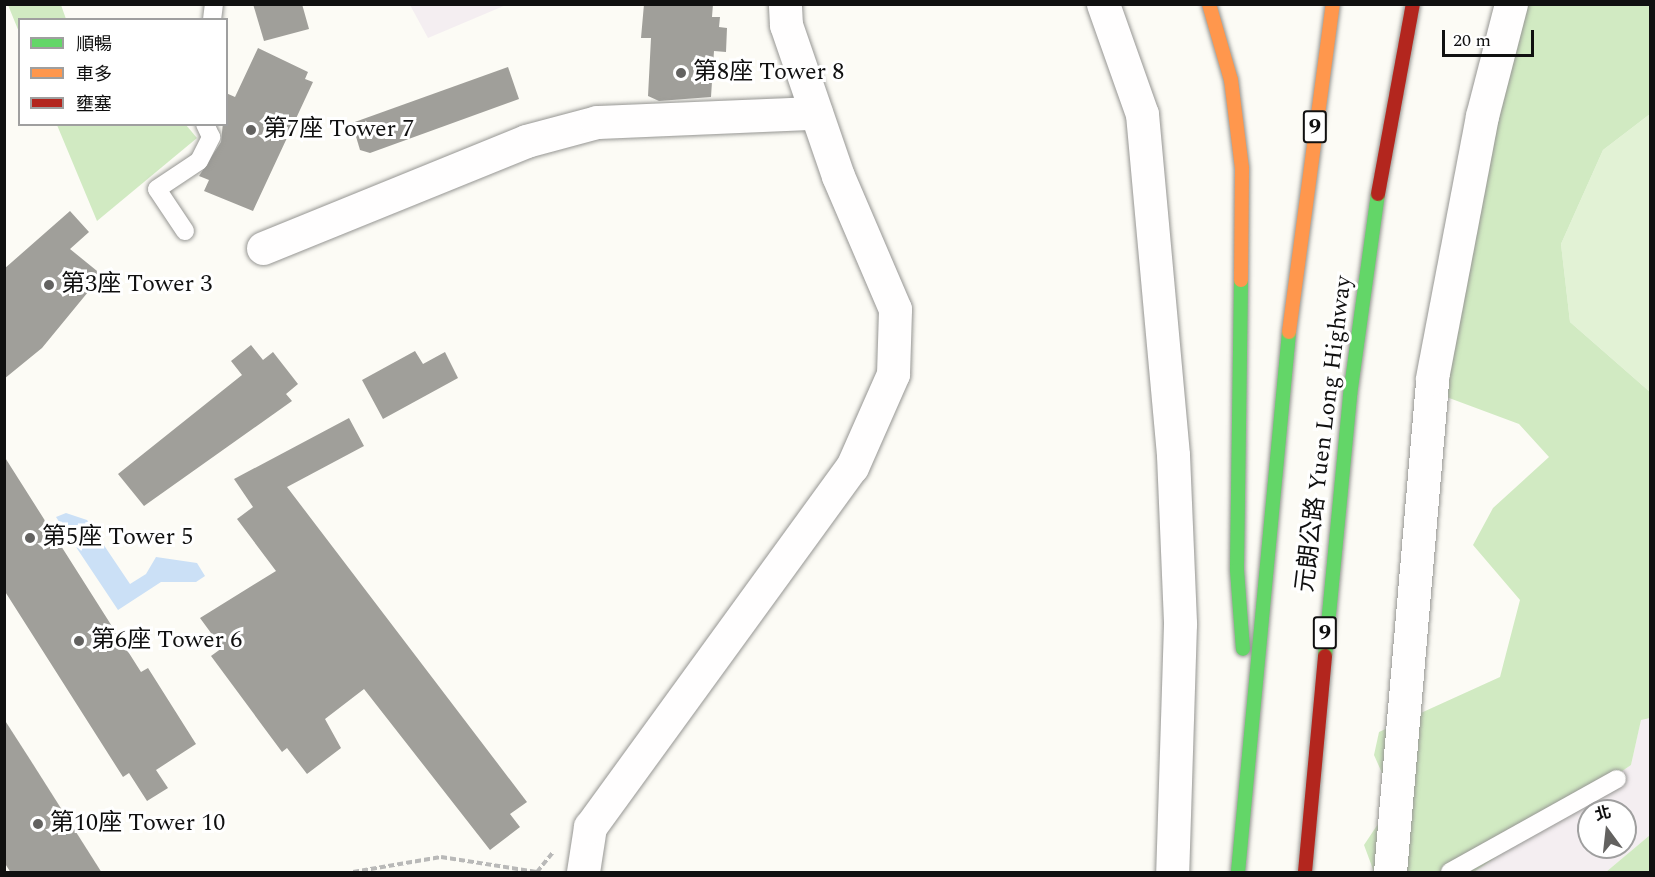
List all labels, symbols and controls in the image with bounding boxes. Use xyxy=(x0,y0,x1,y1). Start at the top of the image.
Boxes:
legend xyxy=(18,18,228,126)
scale bar xyxy=(1445,18,1536,56)
text: 20 m xyxy=(1453,27,1491,54)
text: 順暢 xyxy=(76,31,112,58)
place label: 第8座 Tower 8 xyxy=(693,59,844,87)
text: 車多 xyxy=(76,61,112,88)
marker: 第8座 Tower 8 xyxy=(674,66,688,80)
text: 壅塞 xyxy=(76,91,112,118)
road number: 9 xyxy=(1302,108,1328,146)
place label: 第7座 Tower 7 xyxy=(263,116,414,144)
marker: 第7座 Tower 7 xyxy=(244,123,258,137)
place label: 第3座 Tower 3 xyxy=(61,271,212,299)
street label: 元朗公路 Yuen Long Highway xyxy=(1291,274,1359,594)
marker: 第3座 Tower 3 xyxy=(42,278,56,292)
place label: 第5座 Tower 5 xyxy=(42,524,193,552)
marker: 第5座 Tower 5 xyxy=(23,531,37,545)
road number: 9 xyxy=(1312,614,1338,652)
place label: 第6座 Tower 6 xyxy=(91,627,242,655)
marker: 第6座 Tower 6 xyxy=(72,634,86,648)
north arrow xyxy=(1577,799,1637,859)
text: 北 xyxy=(1592,800,1614,827)
place label: 第10座 Tower 10 xyxy=(50,810,225,838)
marker: 第10座 Tower 10 xyxy=(31,817,45,831)

